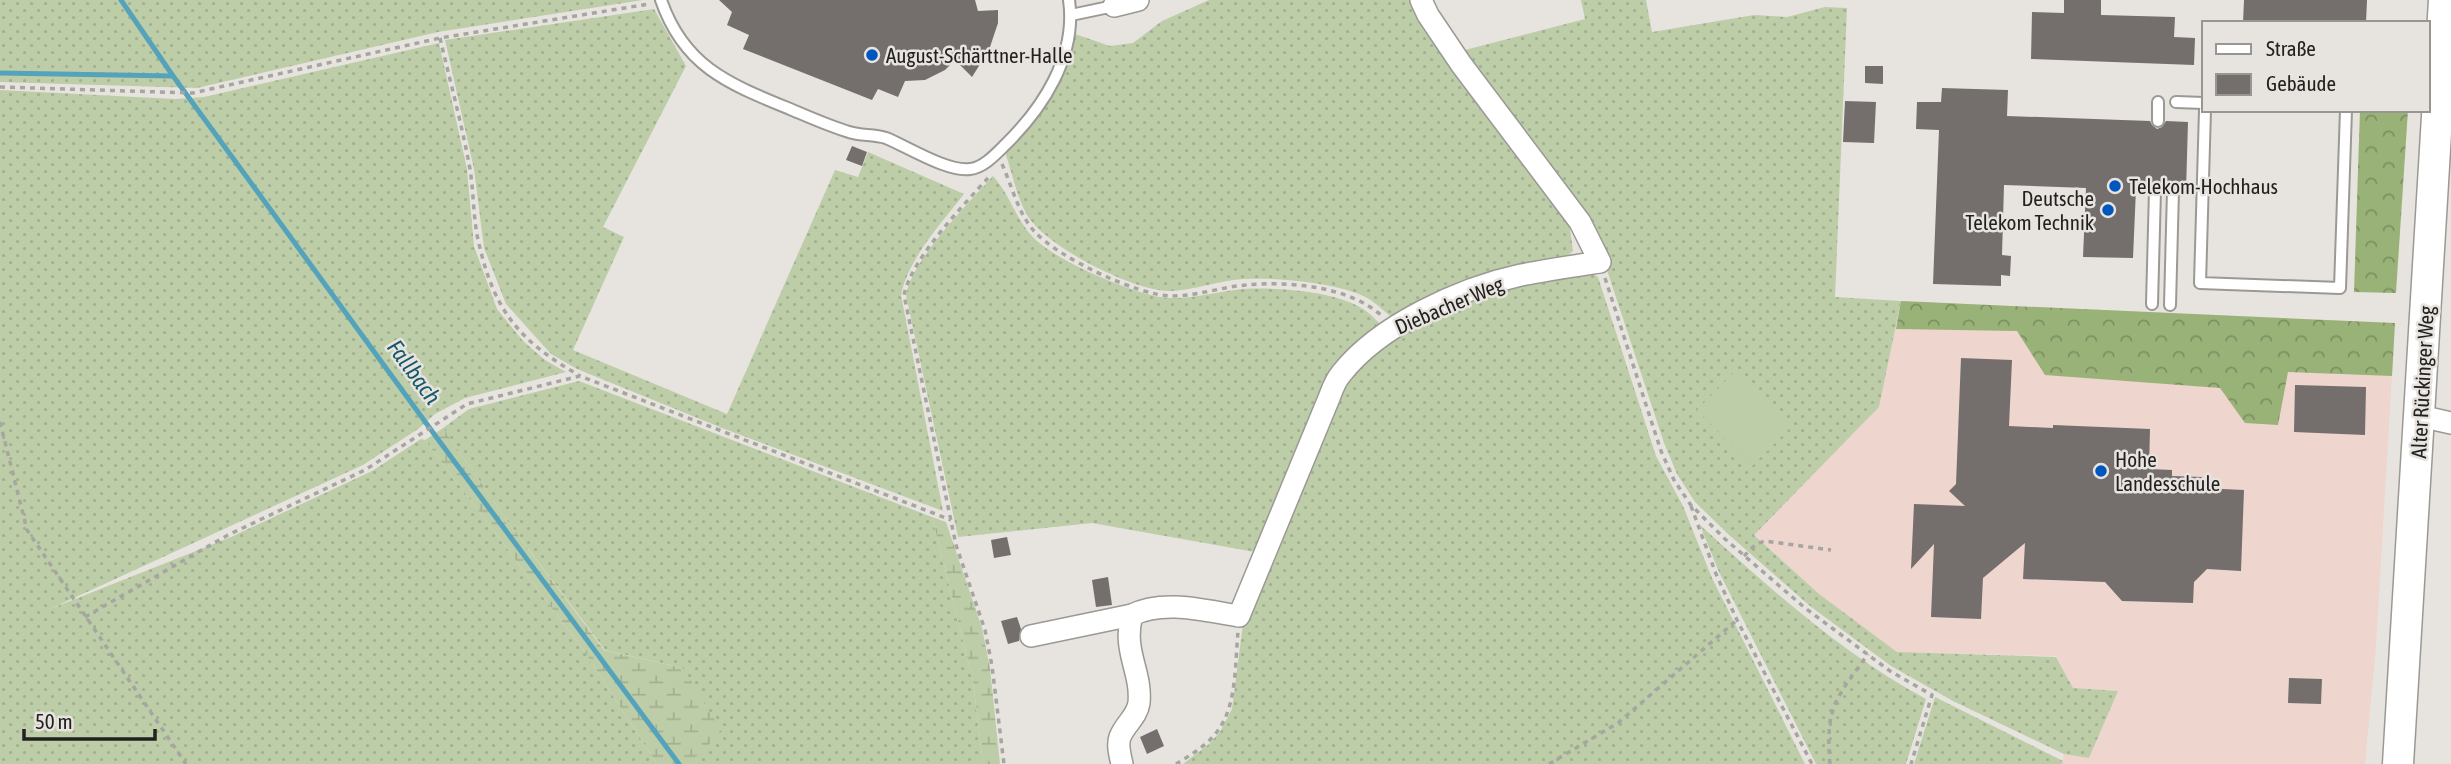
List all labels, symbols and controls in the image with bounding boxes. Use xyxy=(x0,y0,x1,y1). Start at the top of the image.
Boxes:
legend xyxy=(2202,21,2430,112)
text: Straße xyxy=(2266,36,2316,60)
place label: August-Schärttner-Halle xyxy=(886,43,1073,67)
marker: August-Schärttner-Halle xyxy=(864,47,880,63)
text: Gebäude xyxy=(2266,71,2336,95)
place label: Telekom-Hochhaus xyxy=(2129,174,2278,198)
marker: Telekom-Hochhaus xyxy=(2107,178,2123,194)
place label: Deutsche Telekom Technik xyxy=(1965,186,2094,234)
marker: Deutsche Telekom Technik xyxy=(2100,202,2116,218)
street label: Diebacher Weg xyxy=(1391,271,1507,339)
street label: Alter Rückinger Weg xyxy=(2406,305,2438,459)
water label: Fallbach xyxy=(382,335,446,409)
place label: Hohe Landesschule xyxy=(2115,447,2220,495)
marker: Hohe Landesschule xyxy=(2093,463,2109,479)
scale bar xyxy=(24,698,156,742)
text: 50 m xyxy=(35,709,73,733)

